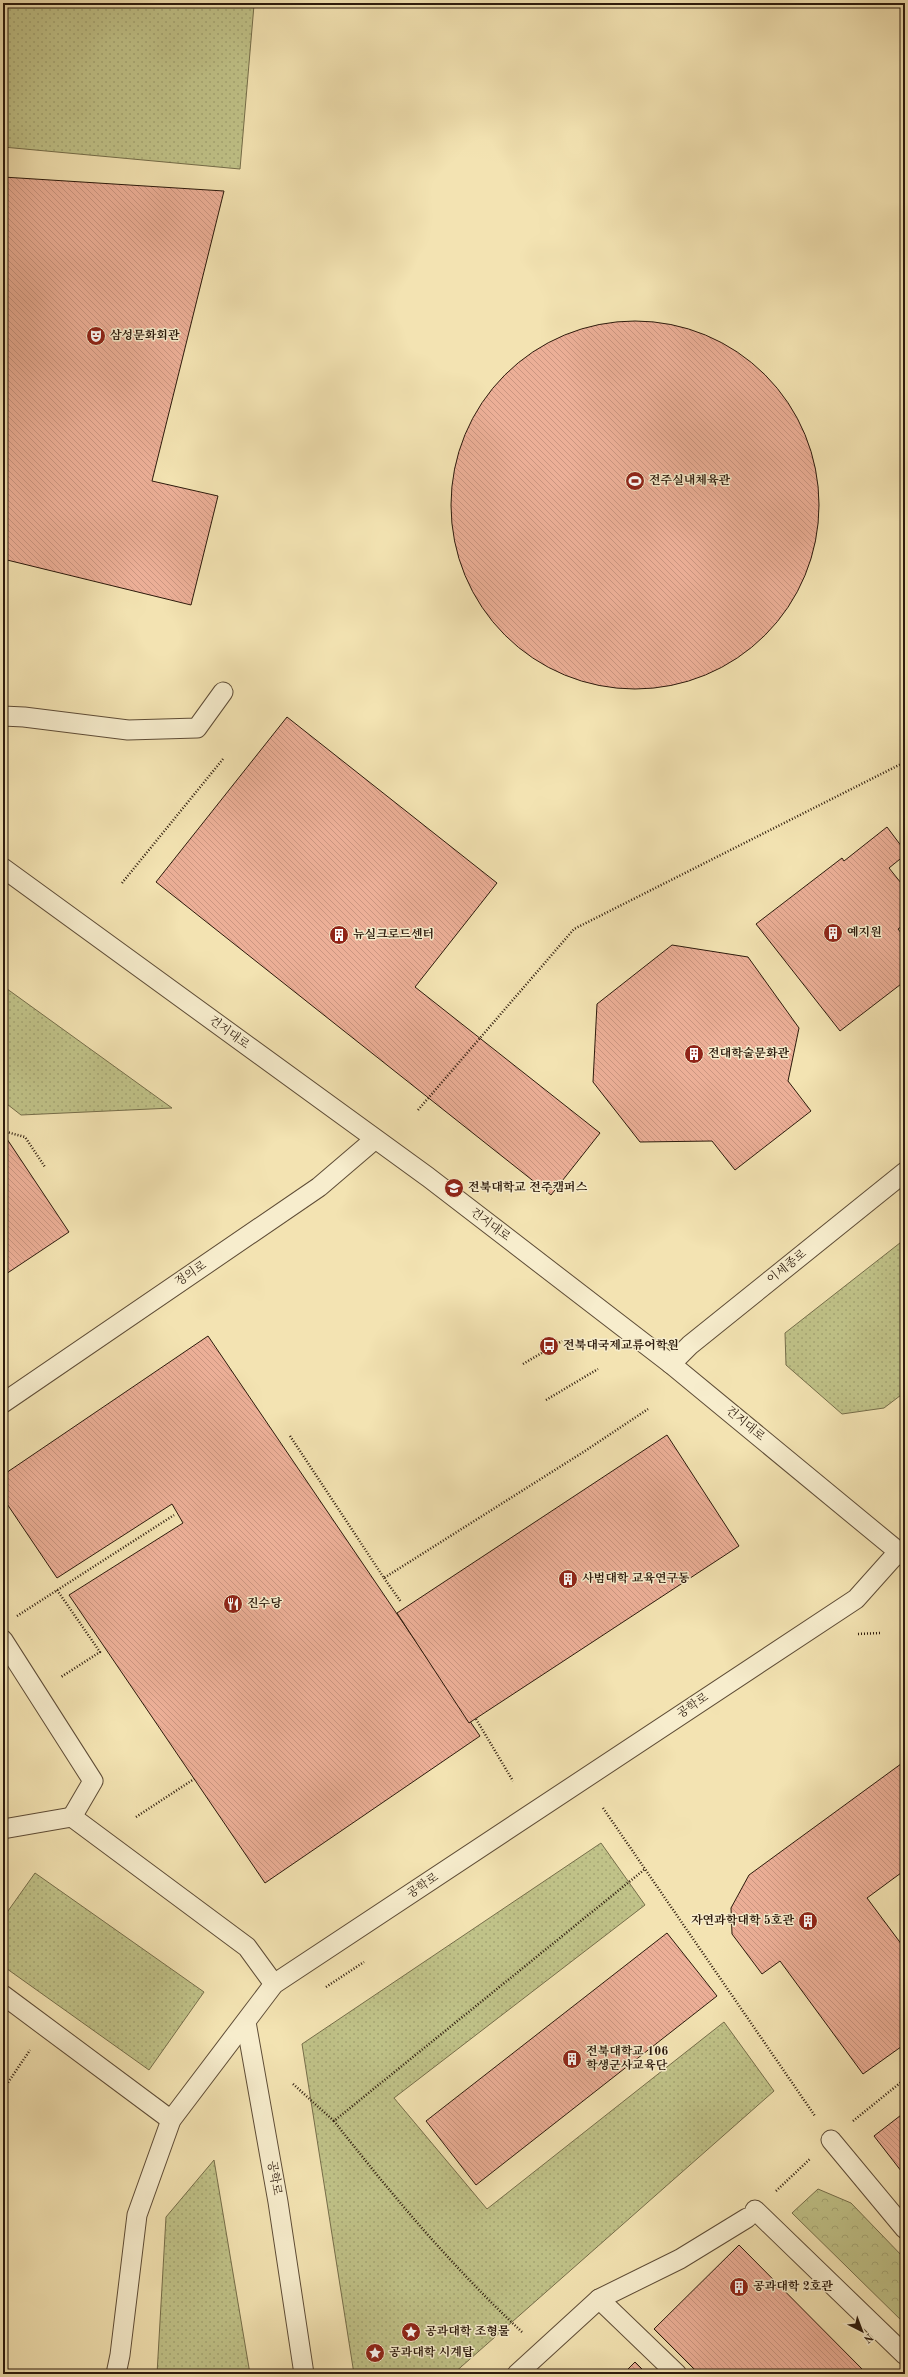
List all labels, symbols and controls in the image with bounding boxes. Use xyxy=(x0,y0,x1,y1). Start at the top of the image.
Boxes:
theatre icon: 삼성문화회관 xyxy=(85,325,107,347)
place label: 삼성문화회관 xyxy=(110,328,180,342)
sports icon: 전주실내체육관 xyxy=(624,470,646,492)
place label: 전주실내체육관 xyxy=(649,473,731,487)
building icon: 예지원 xyxy=(822,922,844,944)
building icon: 뉴실크로드센터 xyxy=(328,924,350,946)
place label: 예지원 xyxy=(847,925,882,939)
place label: 뉴실크로드센터 xyxy=(353,927,434,941)
street label: 건지대로 xyxy=(207,1014,252,1052)
building icon: 전대학술문화관 xyxy=(683,1043,705,1065)
place label: 전대학술문화관 xyxy=(708,1046,790,1060)
school or university icon: 전북대학교 전주캠퍼스 xyxy=(443,1177,465,1199)
place label: 전북대학교 전주캠퍼스 xyxy=(468,1180,588,1194)
street label: 건지대로 xyxy=(468,1205,513,1244)
street label: 이세종로 xyxy=(765,1247,809,1286)
street label: 정의로 xyxy=(173,1258,209,1289)
bus stop icon: 전북대국제교류어학원 xyxy=(538,1335,560,1357)
place label: 전북대국제교류어학원 xyxy=(563,1338,679,1352)
street label: 건지대로 xyxy=(723,1404,768,1444)
building icon: 사범대학 교육연구동 xyxy=(557,1568,579,1590)
place label: 사범대학 교육연구동 xyxy=(582,1571,690,1585)
restaurant icon: 진수당 xyxy=(222,1593,244,1615)
place label: 진수당 xyxy=(247,1596,282,1610)
street label: 공학로 xyxy=(675,1690,711,1721)
street label: 공학로 xyxy=(405,1870,441,1901)
building icon: 자연과학대학 5호관 xyxy=(797,1910,819,1932)
place label: 자연과학대학 5호관 xyxy=(691,1913,794,1927)
place label: 전북대학교 106 학생군사교육단 xyxy=(586,2044,668,2072)
building icon: 전북대학교 106 학생군사교육단 xyxy=(561,2048,583,2070)
street label: 공학로 xyxy=(265,2160,284,2197)
building icon: 공과대학 2호관 xyxy=(728,2276,750,2298)
place label: 공과대학 2호관 xyxy=(753,2279,833,2293)
north arrow xyxy=(842,2311,882,2351)
place icon: 공과대학 조형물 xyxy=(400,2321,422,2343)
place label: 공과대학 조형물 xyxy=(425,2324,510,2338)
text: N xyxy=(860,2330,874,2345)
place icon: 공과대학 시계탑 xyxy=(364,2342,386,2364)
place label: 공과대학 시계탑 xyxy=(389,2345,474,2359)

